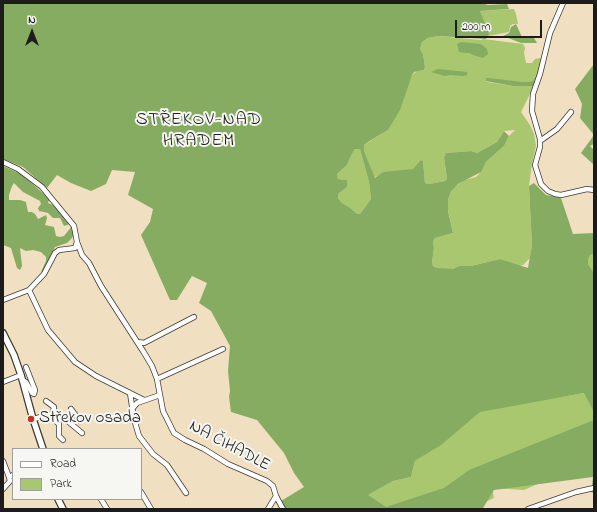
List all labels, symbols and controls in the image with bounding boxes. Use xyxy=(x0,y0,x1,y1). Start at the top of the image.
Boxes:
north arrow xyxy=(12,12,52,52)
text: N xyxy=(28,12,36,28)
scale bar xyxy=(457,12,544,38)
text: 200 m xyxy=(462,18,491,36)
district label: STŘEKOV-NAD HRADEM xyxy=(136,110,262,152)
place label: Střekov osada xyxy=(39,409,141,429)
marker: Střekov osada xyxy=(26,414,36,424)
street label: NA ČIHADLE xyxy=(185,417,273,477)
legend xyxy=(12,448,142,500)
text: Road xyxy=(50,455,76,473)
text: Park xyxy=(50,475,72,493)

